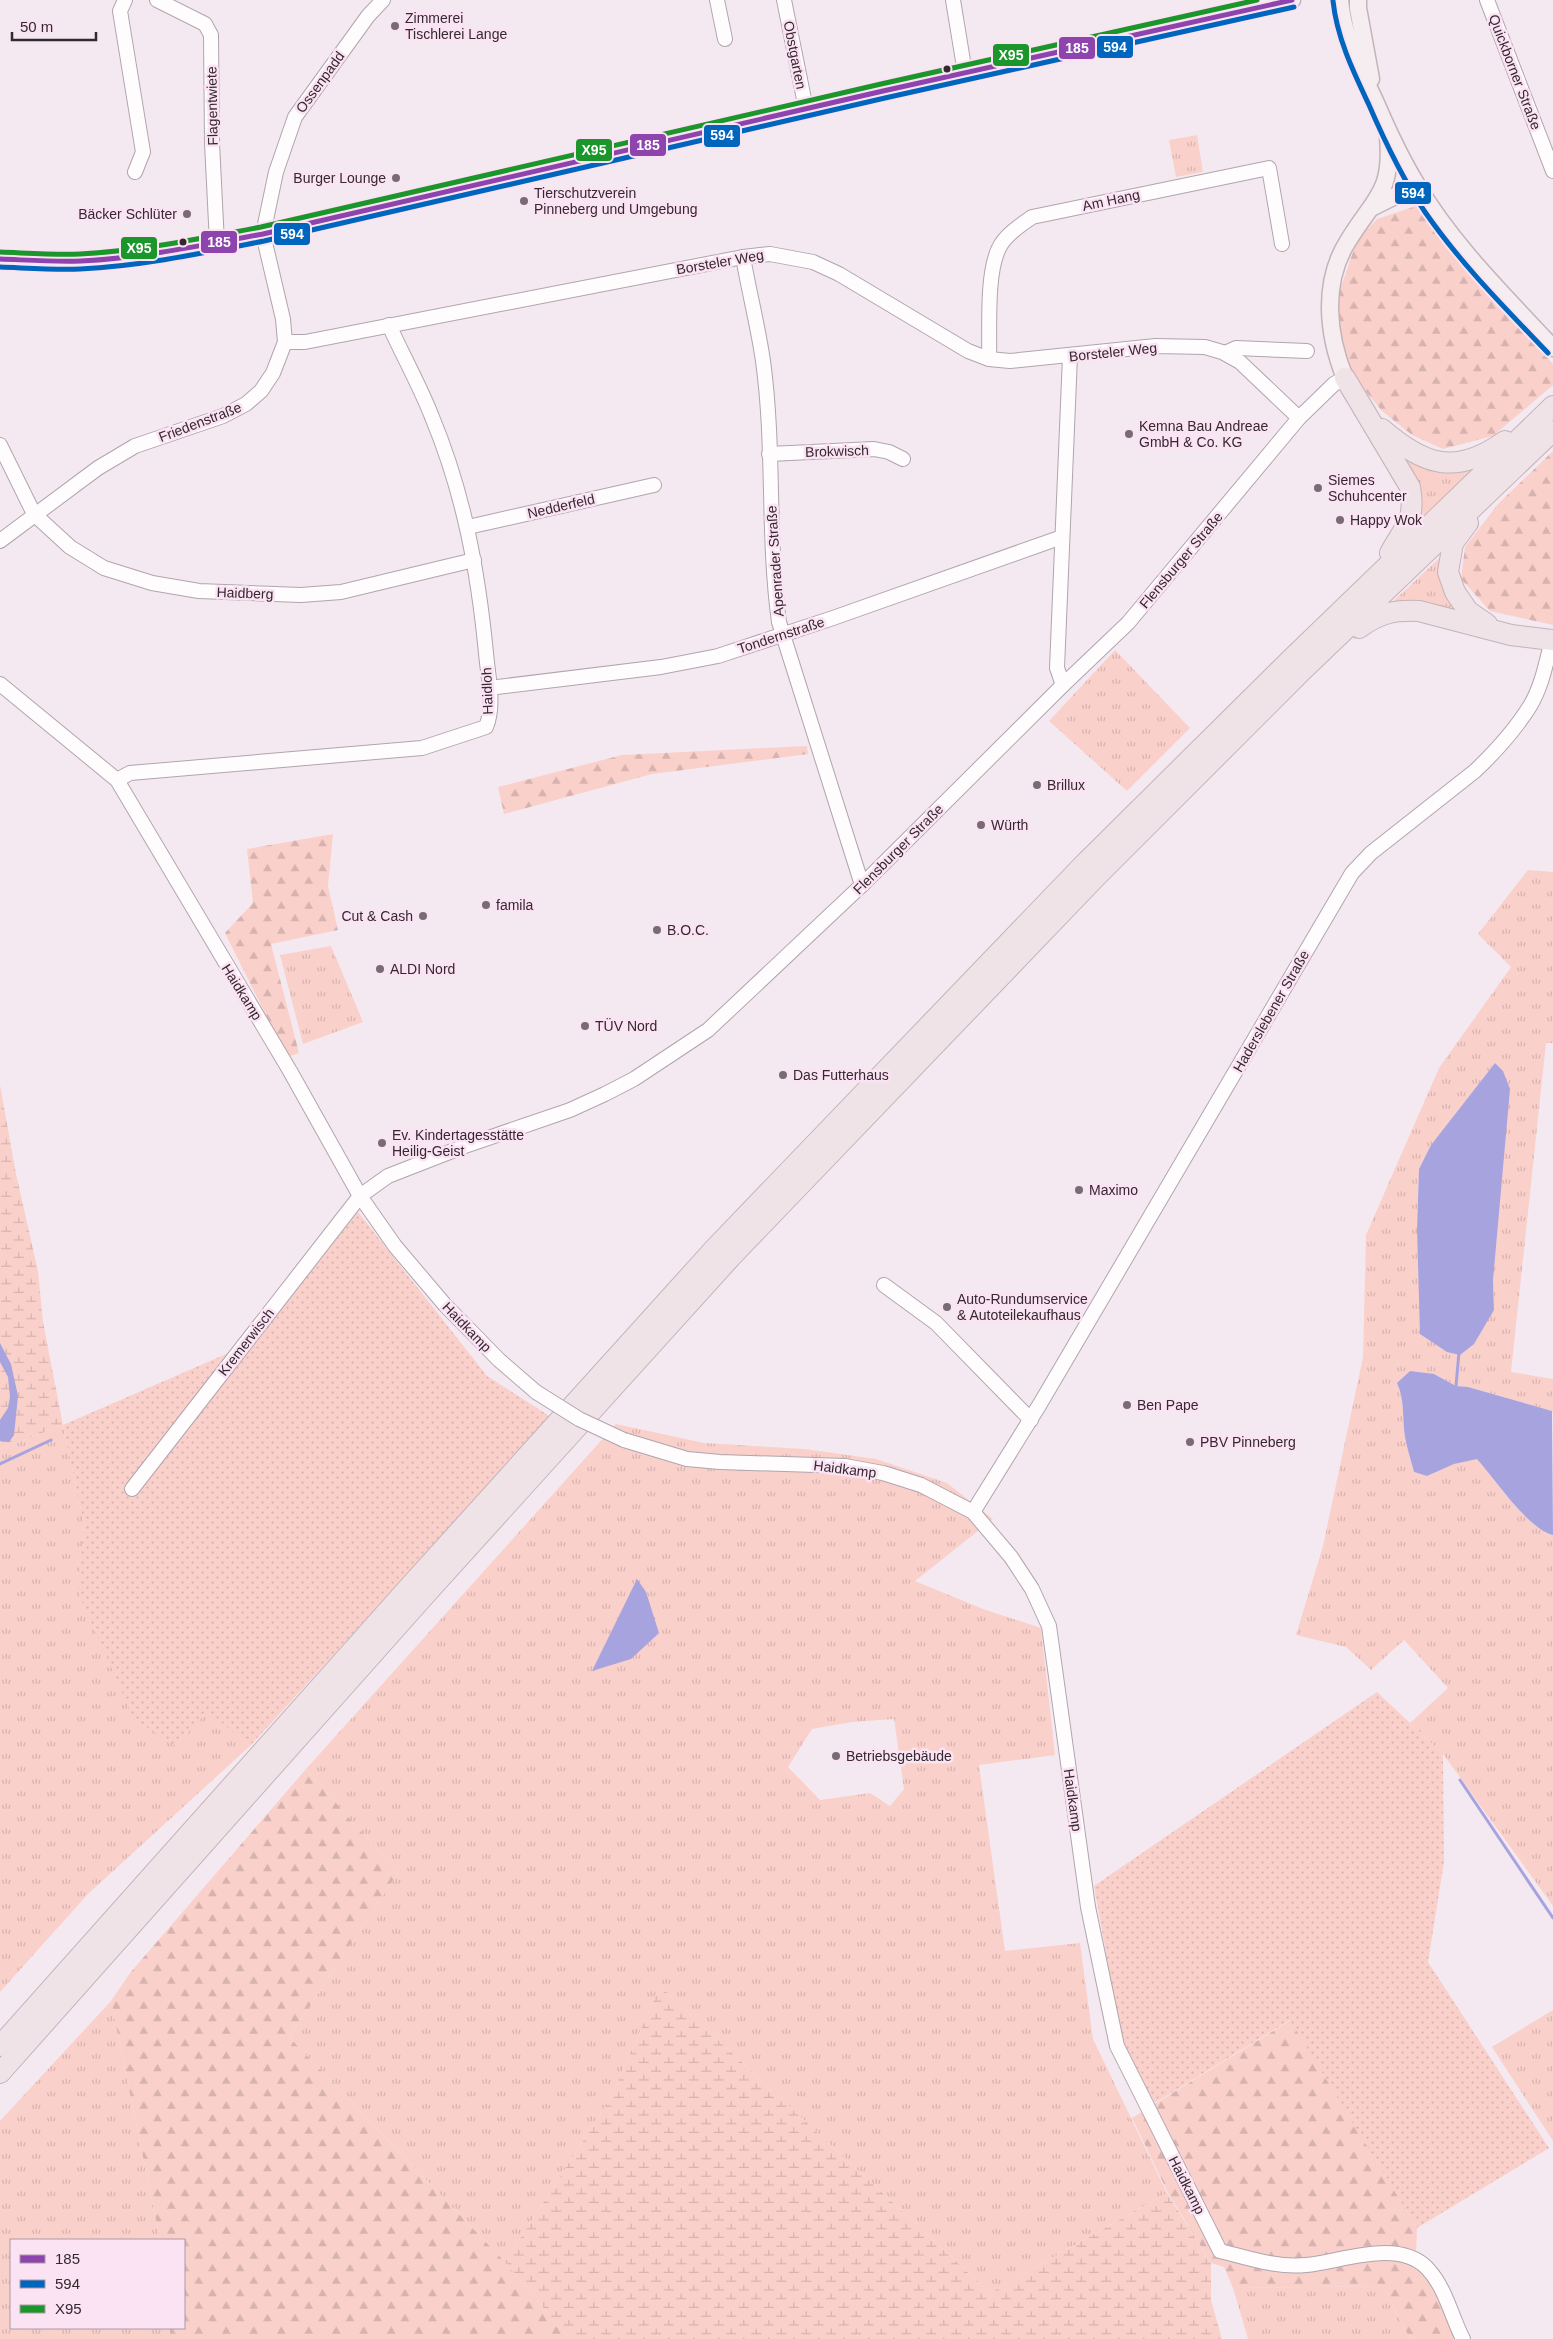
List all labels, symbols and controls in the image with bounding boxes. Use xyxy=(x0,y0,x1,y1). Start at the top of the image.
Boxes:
scale bar xyxy=(12,10,96,42)
place label: Zimmerei Tischlerei Lange xyxy=(405,10,507,42)
street label: Quickborner Straße xyxy=(1486,12,1544,132)
text: 50 m xyxy=(20,18,53,35)
street label: Obstgarten xyxy=(781,19,809,91)
marker: Zimmerei Tischlerei Lange xyxy=(389,20,401,32)
line badge: 594 xyxy=(1096,35,1134,59)
line badge: 185 xyxy=(1058,36,1096,60)
text: 594 xyxy=(1103,39,1127,55)
text: 185 xyxy=(1065,40,1089,56)
line badge: X95 xyxy=(992,43,1030,67)
text: X95 xyxy=(999,47,1024,63)
street label: Ossenpadd xyxy=(292,48,348,116)
unlabelled marker xyxy=(942,64,952,74)
street label: Flagentwiete xyxy=(203,66,221,146)
line badge: 594 xyxy=(703,124,741,148)
text: 594 xyxy=(710,127,734,143)
line badge: 185 xyxy=(629,133,667,157)
text: 185 xyxy=(636,137,660,153)
line badge: X95 xyxy=(575,138,613,162)
text: X95 xyxy=(582,142,607,158)
place label: Burger Lounge xyxy=(293,170,386,186)
marker: Burger Lounge xyxy=(390,172,402,184)
line badge: 594 xyxy=(1394,181,1432,205)
place label: Tierschutzverein Pinneberg und Umgebung xyxy=(534,185,697,217)
text: 594 xyxy=(1401,185,1425,201)
street label: Am Hang xyxy=(1081,186,1141,214)
marker: Tierschutzverein Pinneberg und Umgebung xyxy=(518,195,530,207)
place label: Bäcker Schlüter xyxy=(78,206,177,222)
marker: Bäcker Schlüter xyxy=(181,208,193,220)
line badge: 594 xyxy=(273,222,311,246)
text: 594 xyxy=(280,226,304,242)
line badge: 185 xyxy=(200,230,238,254)
text: 185 xyxy=(207,234,231,250)
line badge: X95 xyxy=(120,236,158,260)
unlabelled marker xyxy=(178,237,188,247)
text: X95 xyxy=(127,240,152,256)
street label: Borsteler Weg xyxy=(675,246,765,278)
street label: Borsteler Weg xyxy=(1068,339,1158,365)
street label: Friedenstraße xyxy=(156,399,244,445)
place label: Kemna Bau Andreae GmbH & Co. KG xyxy=(1139,418,1268,450)
marker: Kemna Bau Andreae GmbH & Co. KG xyxy=(1123,428,1135,440)
street label: Brokwisch xyxy=(805,442,869,460)
place label: Siemes Schuhcenter xyxy=(1328,472,1407,504)
marker: Siemes Schuhcenter xyxy=(1312,482,1324,494)
street label: Nedderfeld xyxy=(526,491,596,521)
street label: Apenrader Straße xyxy=(763,505,787,617)
street label: Flensburger Straße xyxy=(1136,509,1226,611)
place label: Happy Wok xyxy=(1350,512,1423,528)
marker: Happy Wok xyxy=(1334,514,1346,526)
street label: Haidberg xyxy=(216,584,274,602)
street label: Tondernstraße xyxy=(736,613,827,657)
street label: Haidloh xyxy=(478,667,496,715)
place label: Brillux xyxy=(1047,777,1085,793)
marker: Brillux xyxy=(1031,779,1043,791)
street label: Flensburger Straße xyxy=(850,801,946,897)
place label: Würth xyxy=(991,817,1028,833)
marker: Würth xyxy=(975,819,987,831)
place label: famila xyxy=(496,897,534,913)
marker: famila xyxy=(480,899,492,911)
place label: Cut & Cash xyxy=(341,908,413,924)
marker: Cut & Cash xyxy=(417,910,429,922)
place label: B.O.C. xyxy=(667,922,709,938)
marker: B.O.C. xyxy=(651,924,663,936)
street label: Haderslebener Straße xyxy=(1230,947,1312,1075)
street label: Haidkamp xyxy=(219,961,266,1023)
place label: ALDI Nord xyxy=(390,961,455,977)
marker: ALDI Nord xyxy=(374,963,386,975)
place label: TÜV Nord xyxy=(595,1017,657,1034)
marker: TÜV Nord xyxy=(579,1020,591,1032)
place label: Das Futterhaus xyxy=(793,1067,889,1083)
marker: Das Futterhaus xyxy=(777,1069,789,1081)
place label: Ev. Kindertagesstätte Heilig-Geist xyxy=(392,1127,524,1159)
marker: Ev. Kindertagesstätte Heilig-Geist xyxy=(376,1137,388,1149)
place label: Maximo xyxy=(1089,1182,1138,1198)
marker: Maximo xyxy=(1073,1184,1085,1196)
place label: Auto-Rundumservice & Autoteilekaufhaus xyxy=(957,1291,1088,1323)
street label: Haidkamp xyxy=(439,1299,495,1355)
marker: Auto-Rundumservice & Autoteilekaufhaus xyxy=(941,1301,953,1313)
street label: Kremerwisch xyxy=(215,1305,277,1379)
place label: Ben Pape xyxy=(1137,1397,1199,1413)
marker: Ben Pape xyxy=(1121,1399,1133,1411)
place label: PBV Pinneberg xyxy=(1200,1434,1296,1450)
marker: PBV Pinneberg xyxy=(1184,1436,1196,1448)
street label: Haidkamp xyxy=(813,1457,877,1481)
place label: Betriebsgebäude xyxy=(846,1748,952,1764)
marker: Betriebsgebäude xyxy=(830,1750,842,1762)
street label: Haidkamp xyxy=(1061,1768,1085,1833)
street label: Haidkamp xyxy=(1166,2153,1209,2217)
legend xyxy=(10,2239,185,2329)
text: 185 xyxy=(55,2250,80,2267)
text: 594 xyxy=(55,2275,80,2292)
text: X95 xyxy=(55,2300,82,2317)

